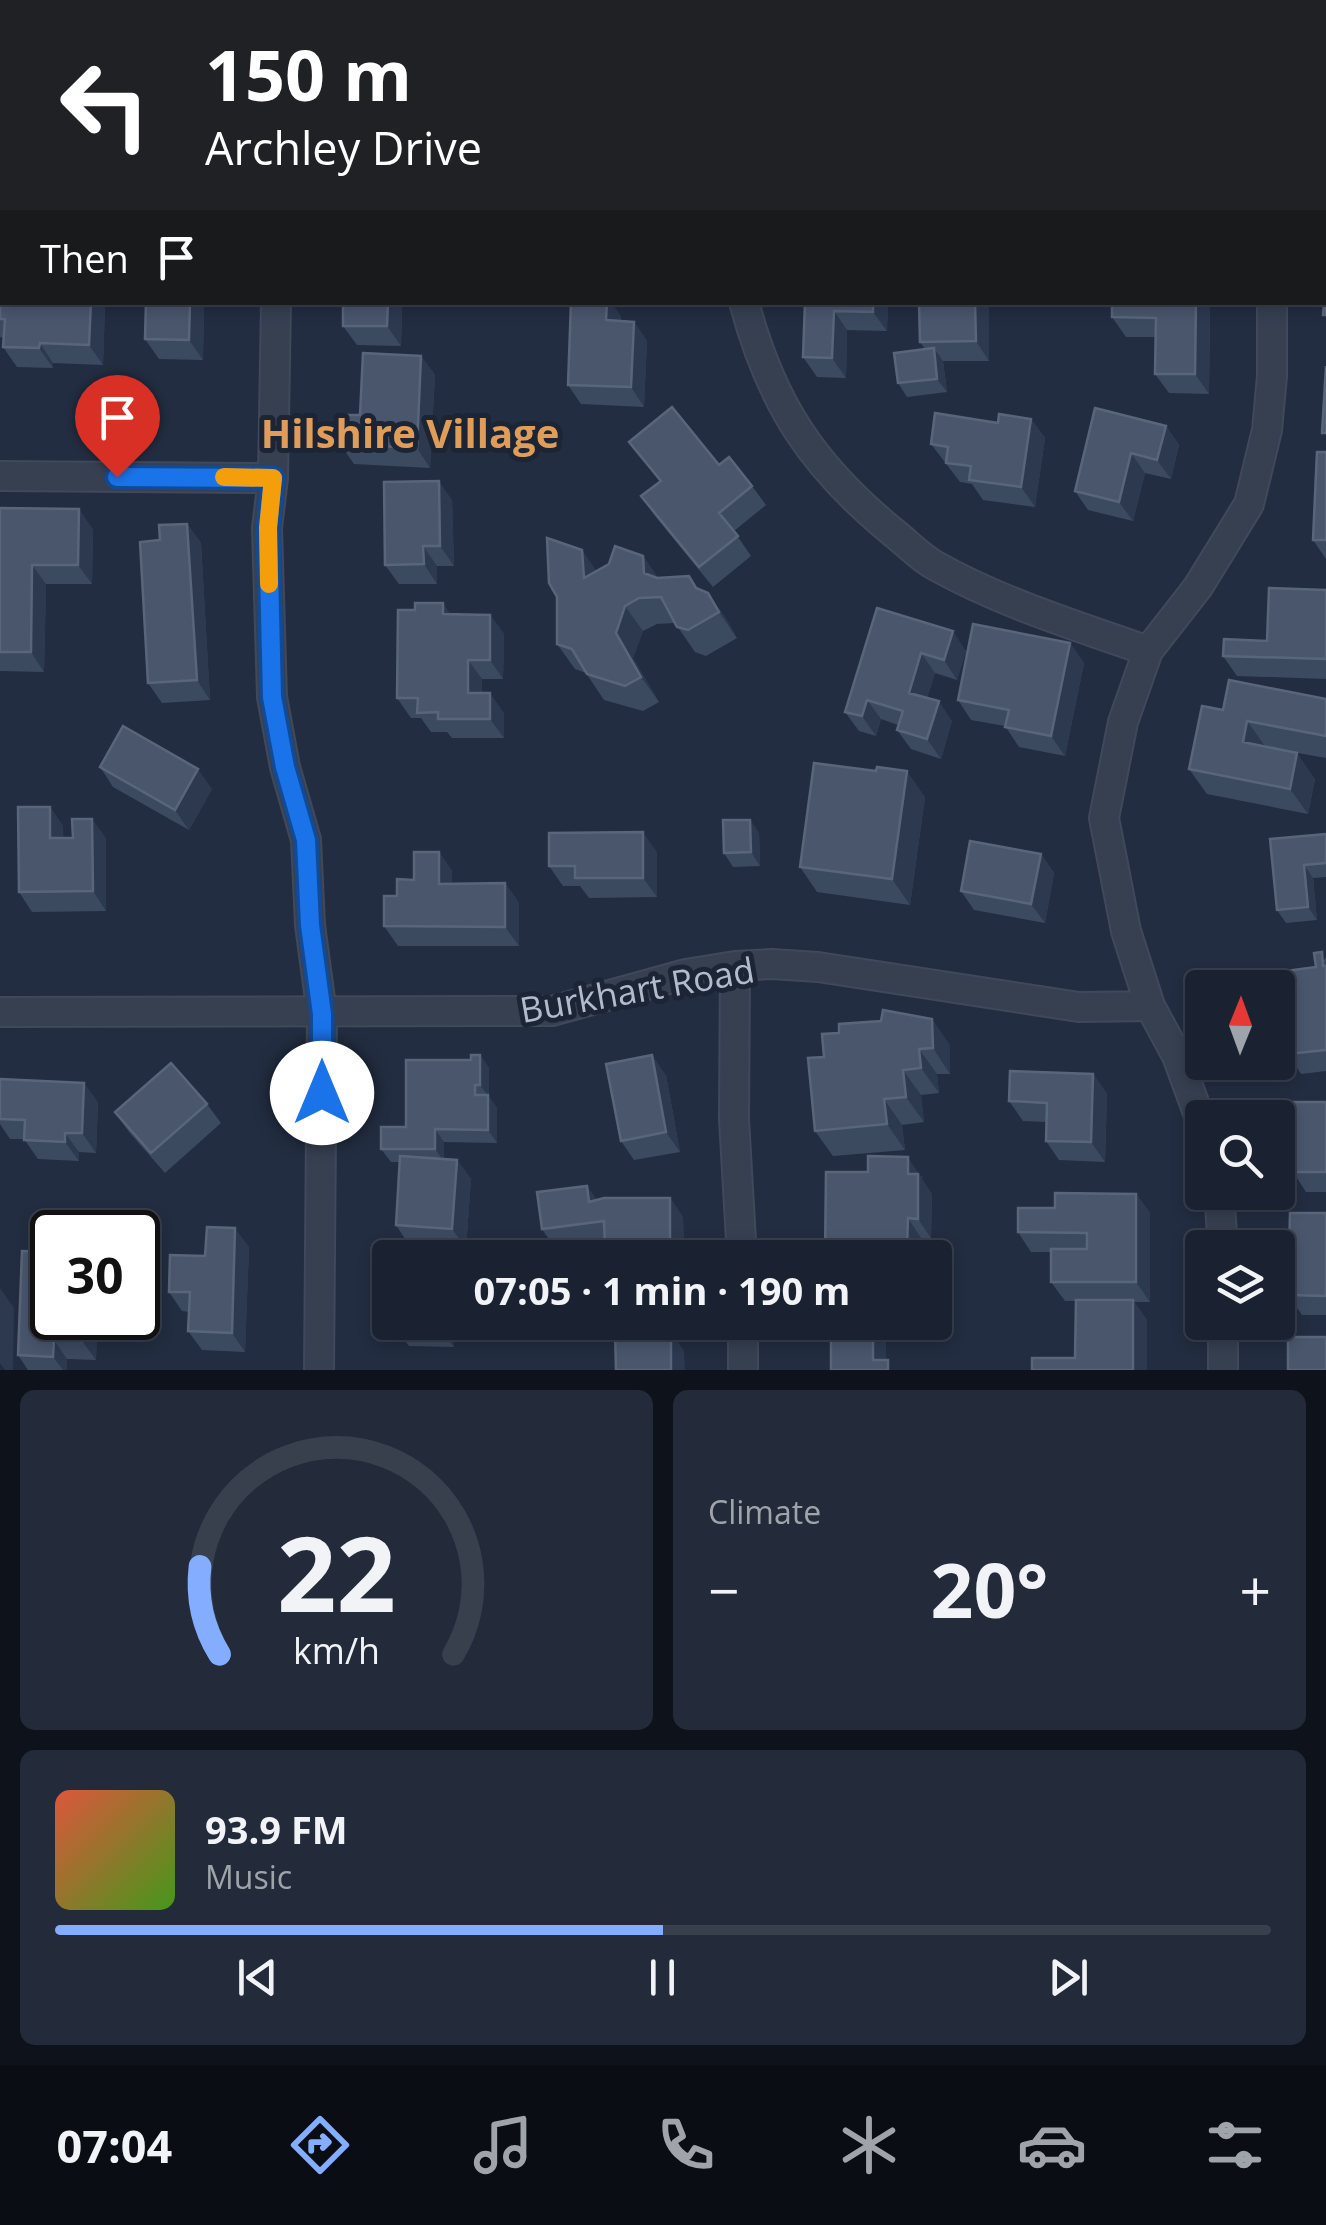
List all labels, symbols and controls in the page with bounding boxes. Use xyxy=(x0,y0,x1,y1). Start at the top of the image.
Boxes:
text: 150 m xyxy=(205,26,412,122)
icon: left xyxy=(40,40,170,170)
text: Archley Drive xyxy=(205,117,482,178)
icon: arrive xyxy=(149,230,204,285)
text: Then xyxy=(40,232,129,284)
pin xyxy=(75,375,160,478)
icon: arrive xyxy=(90,390,145,445)
district label: Hilshire Village xyxy=(261,405,559,460)
street label: Burkhart Road xyxy=(516,945,758,1033)
north arrow xyxy=(1185,970,1295,1080)
map controls xyxy=(1185,970,1295,1340)
position arrow xyxy=(270,1041,374,1145)
button: search xyxy=(1185,1100,1295,1210)
speed limit sign: 30 xyxy=(30,1210,160,1340)
button: layers xyxy=(1185,1230,1295,1340)
text: 07:05 · 1 min · 190 m xyxy=(474,1264,850,1316)
text: Climate xyxy=(708,1490,821,1533)
text: 22 xyxy=(277,1501,396,1642)
text: 20° xyxy=(931,1538,1048,1640)
text: − xyxy=(708,1552,739,1627)
text: + xyxy=(1240,1552,1271,1627)
text: km/h xyxy=(293,1626,380,1674)
text: 93.9 FM xyxy=(205,1803,348,1855)
text: Music xyxy=(205,1855,292,1898)
icon: previous xyxy=(230,1950,285,2005)
icon: pause xyxy=(635,1950,690,2005)
icon: next xyxy=(1041,1950,1096,2005)
icon: directions xyxy=(285,2110,355,2180)
icon: music xyxy=(468,2110,538,2180)
icon: phone xyxy=(651,2110,721,2180)
icon: climate xyxy=(834,2110,904,2180)
icon: car xyxy=(1017,2110,1087,2180)
icon: filters xyxy=(1200,2110,1270,2180)
text: 07:04 xyxy=(56,2115,172,2176)

